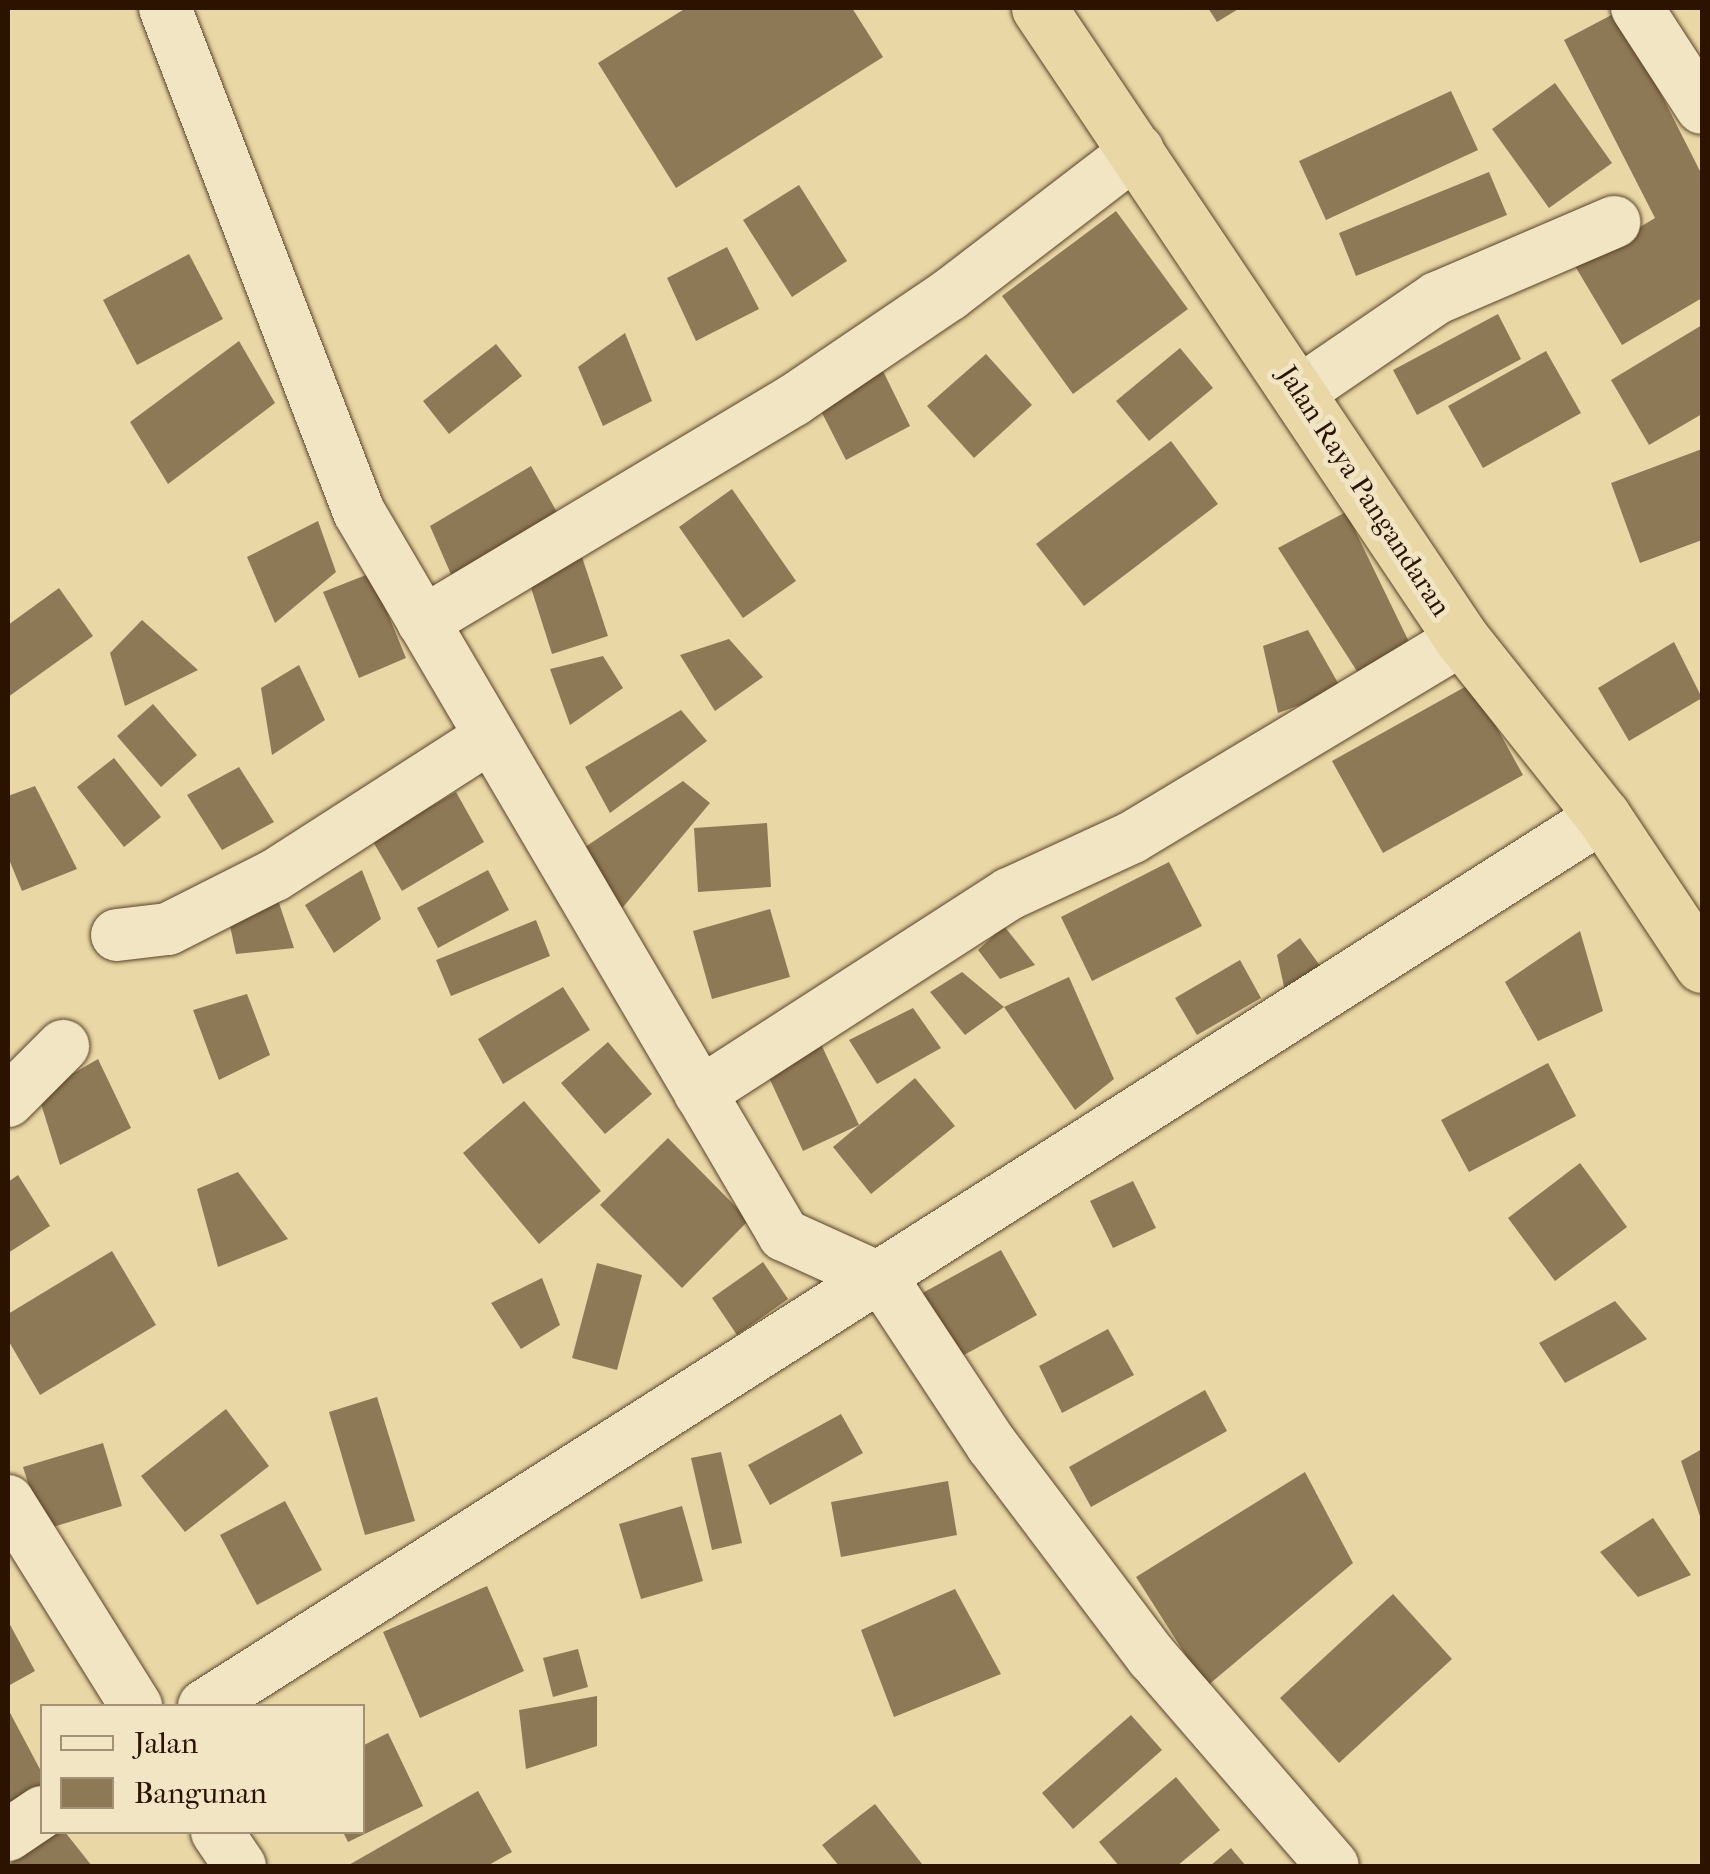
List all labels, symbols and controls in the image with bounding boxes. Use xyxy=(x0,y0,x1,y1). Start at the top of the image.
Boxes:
street label: Jalan Raya Pangandaran xyxy=(1270,359,1458,623)
legend xyxy=(40,1704,365,1834)
text: Jalan xyxy=(134,1726,198,1761)
text: Bangunan xyxy=(134,1776,267,1811)

